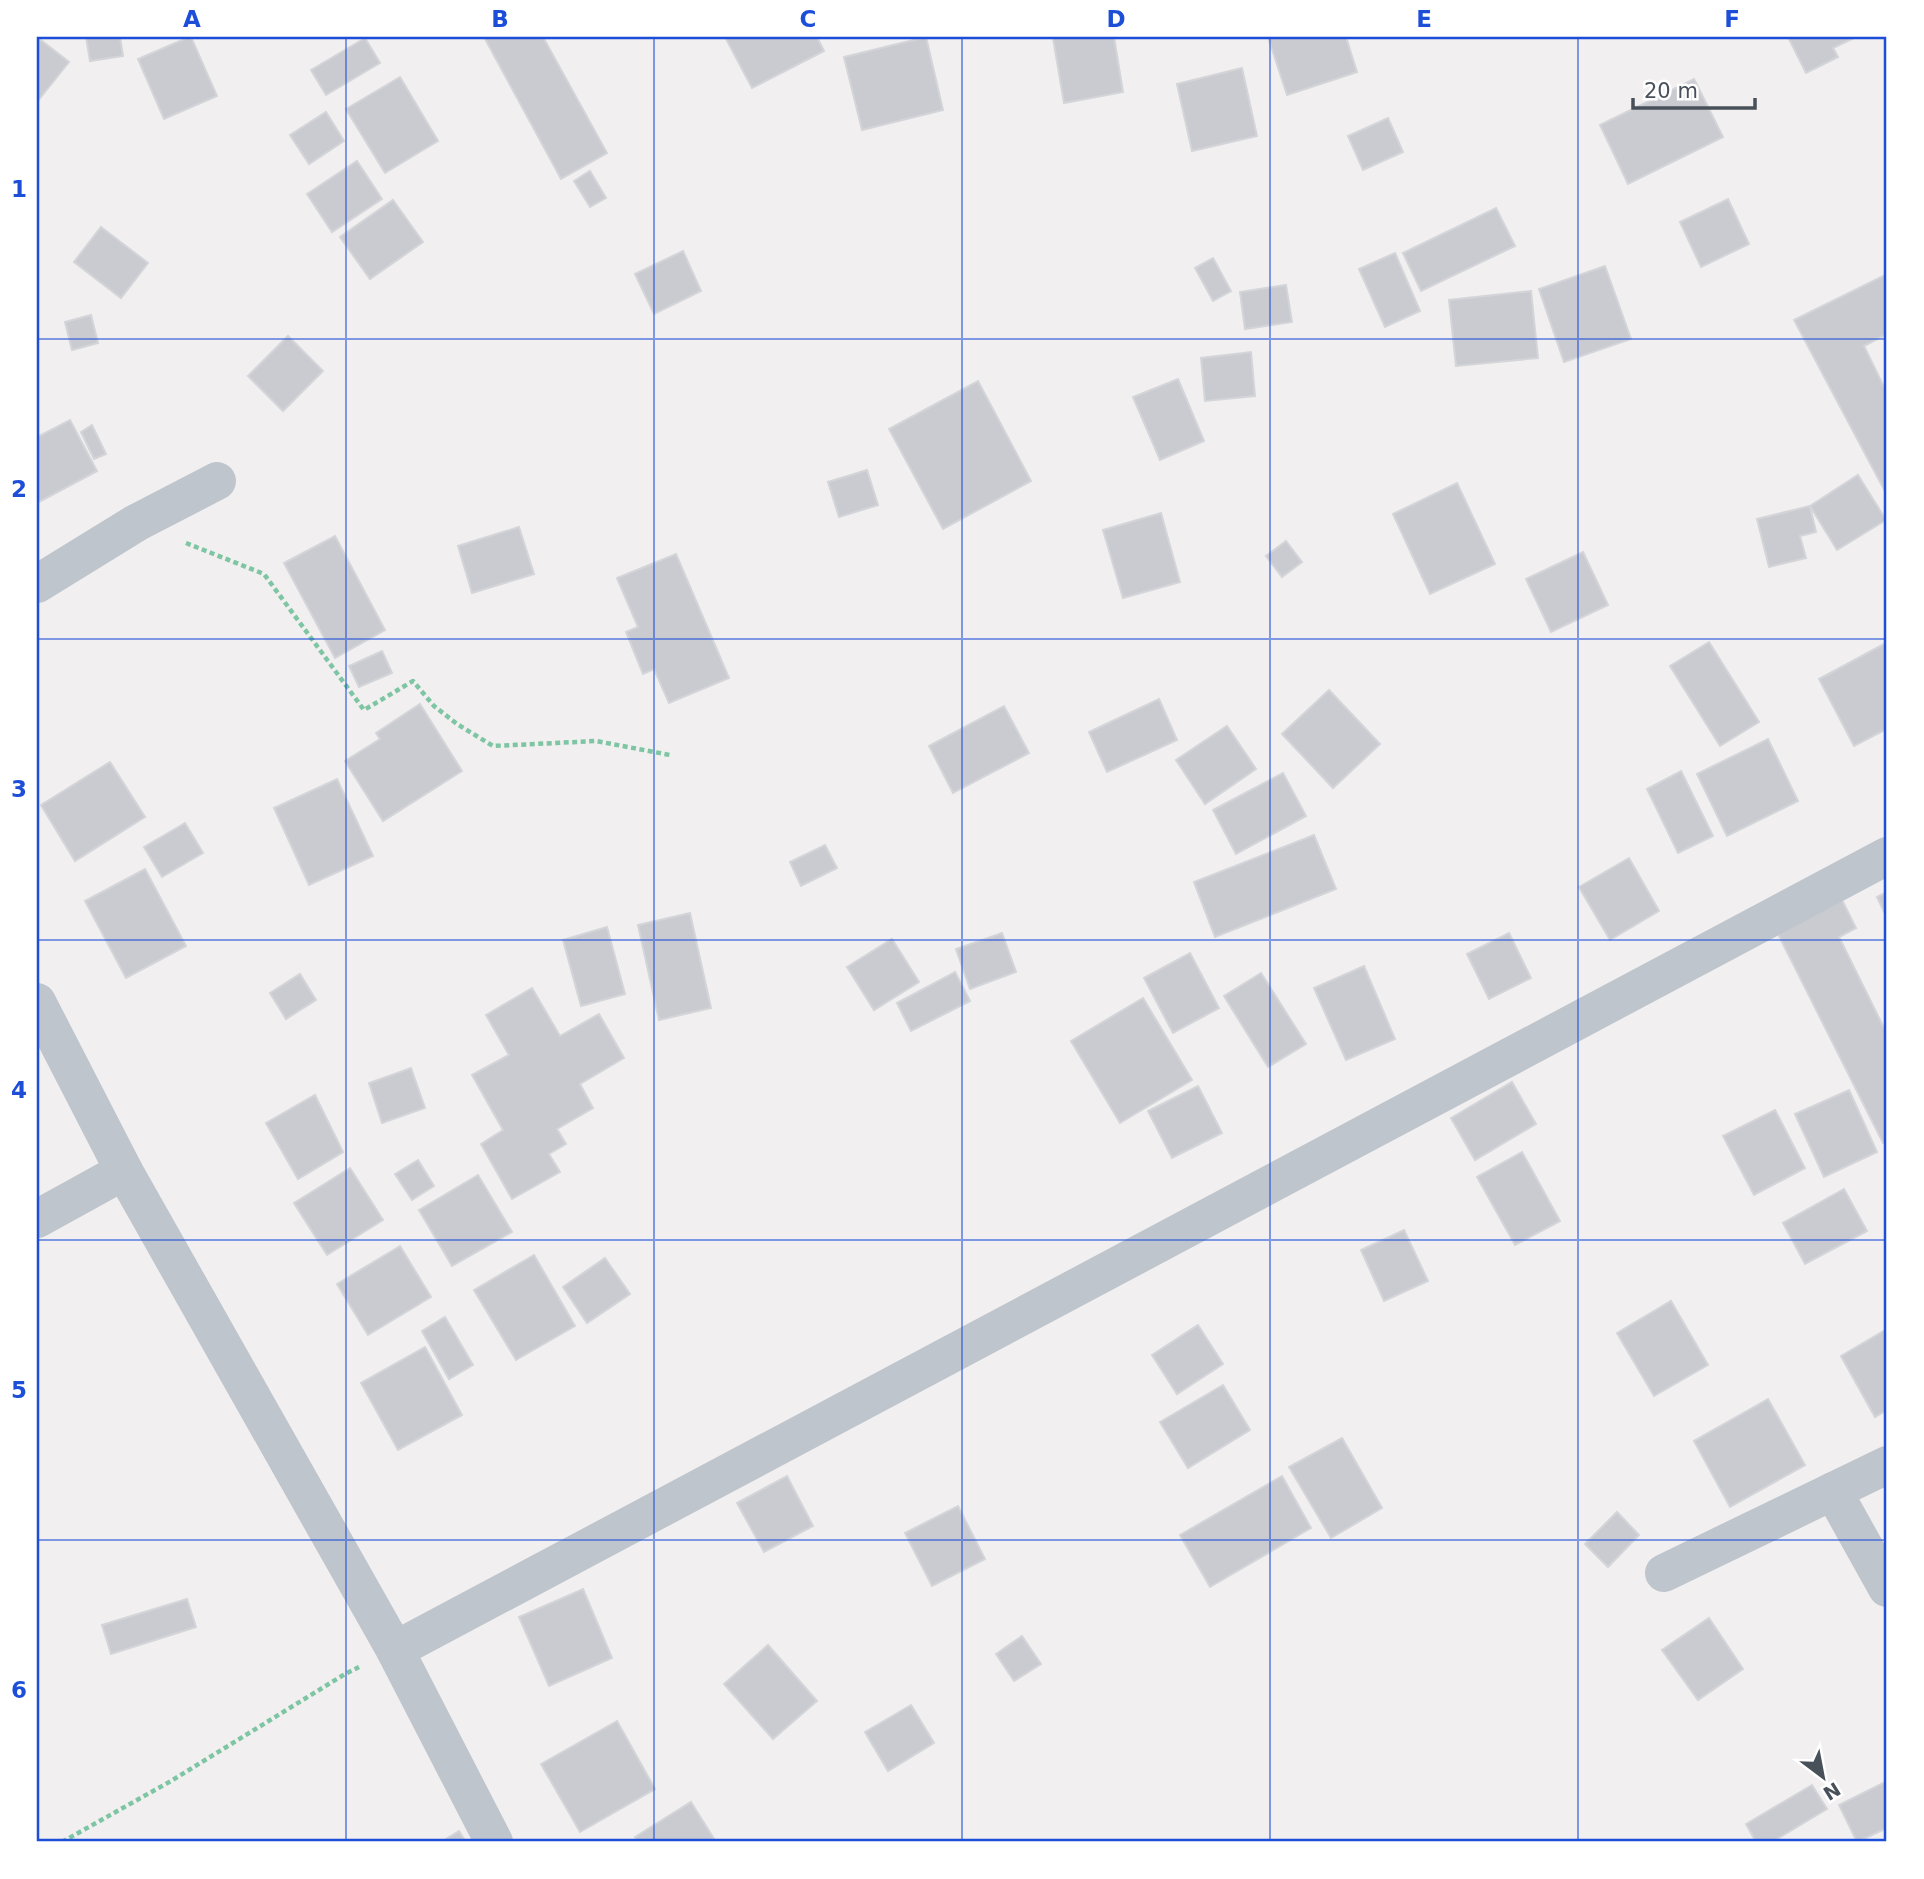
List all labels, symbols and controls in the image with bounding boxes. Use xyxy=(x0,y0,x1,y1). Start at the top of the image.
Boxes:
text: A xyxy=(183,6,201,32)
text: B xyxy=(491,6,509,32)
text: C xyxy=(800,6,816,32)
text: D xyxy=(1106,6,1126,32)
text: E xyxy=(1416,6,1432,32)
text: F xyxy=(1724,6,1740,32)
scale bar xyxy=(1633,66,1756,110)
text: 20 m xyxy=(1644,79,1698,103)
text: 1 xyxy=(11,176,27,202)
text: 2 xyxy=(11,476,27,502)
text: 3 xyxy=(11,776,27,802)
text: 4 xyxy=(11,1077,27,1103)
text: 5 xyxy=(11,1377,27,1403)
text: 6 xyxy=(11,1677,27,1703)
north arrow xyxy=(1787,1742,1857,1812)
text: N xyxy=(1819,1778,1845,1805)

